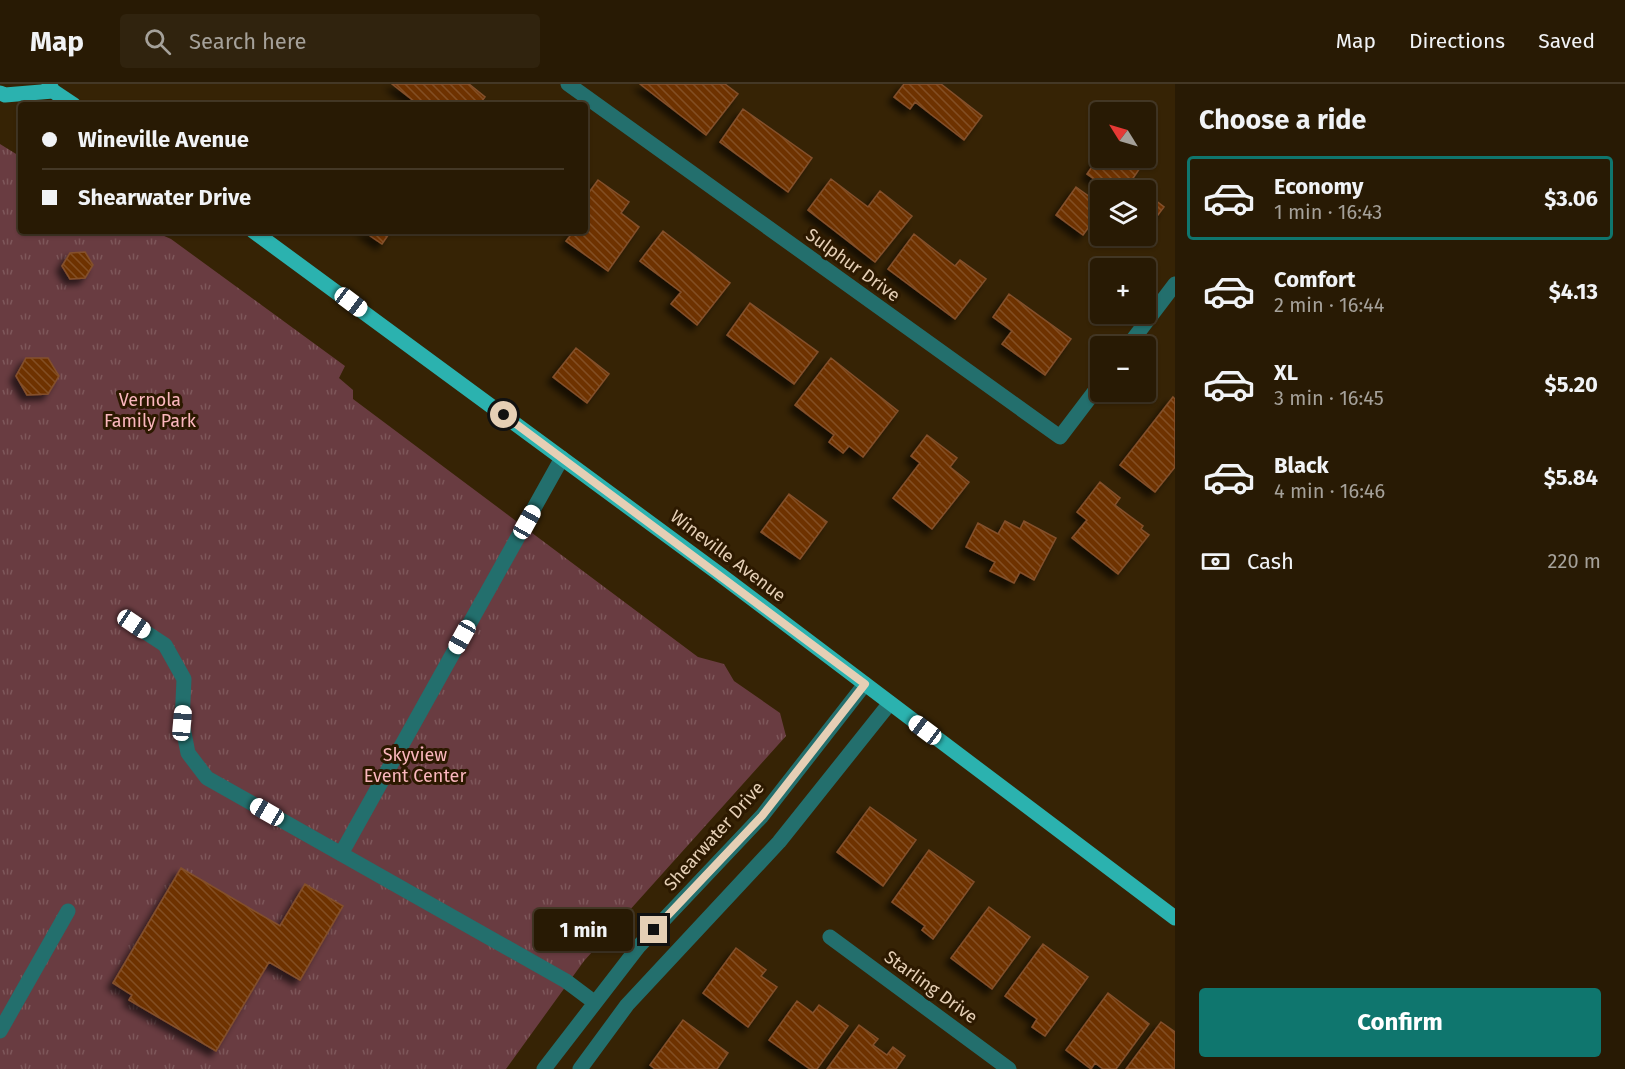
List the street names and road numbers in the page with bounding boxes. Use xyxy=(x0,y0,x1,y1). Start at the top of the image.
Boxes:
street label: Sulphur Drive xyxy=(802,223,904,307)
street label: Wineville Avenue xyxy=(666,505,790,607)
street label: Shearwater Drive xyxy=(659,777,769,895)
street label: Starling Drive xyxy=(880,946,982,1028)

